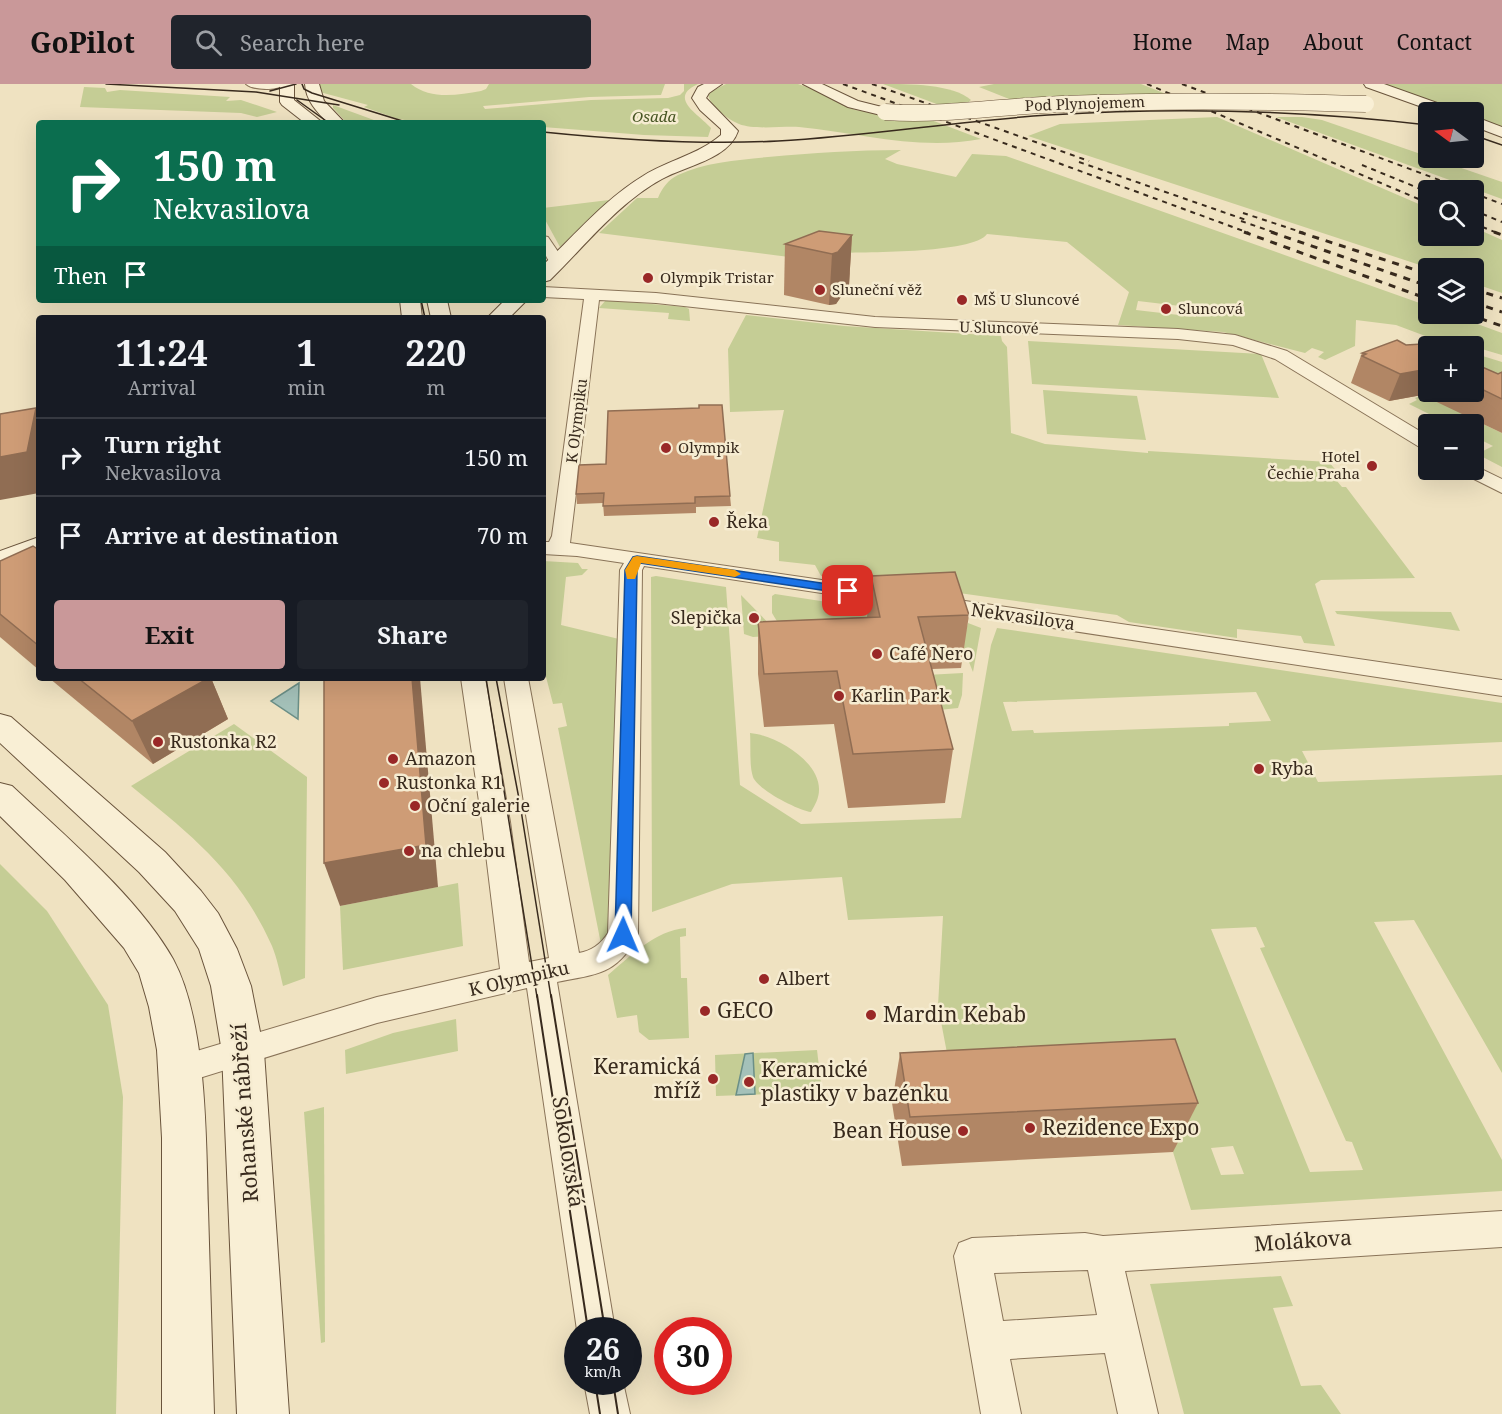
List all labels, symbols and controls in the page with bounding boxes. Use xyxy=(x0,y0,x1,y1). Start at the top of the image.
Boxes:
search box xyxy=(171,15,591,69)
text: GoPilot xyxy=(30,23,135,61)
icon: search xyxy=(192,26,225,59)
text: Search here xyxy=(240,27,365,57)
text: Home xyxy=(1133,28,1193,56)
text: Map xyxy=(1226,28,1270,56)
text: About xyxy=(1303,28,1364,56)
text: Contact xyxy=(1397,28,1472,56)
street label: Pod Plynojemem xyxy=(1025,91,1145,115)
north arrow xyxy=(1418,102,1484,168)
map controls xyxy=(1418,102,1484,480)
park label: Osada xyxy=(632,106,676,126)
text: 150 m xyxy=(153,136,277,193)
icon: right xyxy=(54,144,132,222)
button: search xyxy=(1418,180,1484,246)
text: Nekvasilova xyxy=(153,190,310,227)
icon: arrive xyxy=(119,258,152,291)
button: layers xyxy=(1418,258,1484,324)
text: Then xyxy=(54,260,107,290)
place label: Olympik Tristar xyxy=(660,267,774,287)
marker: Olympik Tristar xyxy=(641,271,655,285)
place label: Sluneční věž xyxy=(832,279,922,299)
marker: Sluneční věž xyxy=(813,283,827,297)
place label: MŠ U Sluncové xyxy=(974,289,1080,309)
marker: MŠ U Sluncové xyxy=(955,293,969,307)
place label: Sluncová xyxy=(1178,298,1243,318)
marker: Sluncová xyxy=(1159,302,1173,316)
street label: U Sluncové xyxy=(959,316,1039,338)
text: 11:24 xyxy=(116,328,208,377)
text: 1 xyxy=(296,328,317,377)
text: 220 xyxy=(405,328,466,377)
button: + xyxy=(1418,336,1484,402)
text: Arrival xyxy=(128,374,196,401)
text: min xyxy=(288,374,326,401)
text: m xyxy=(426,374,445,401)
street label: K Olympiku xyxy=(561,377,591,464)
button: − xyxy=(1418,414,1484,480)
text: Turn right xyxy=(105,429,221,459)
place label: Olympik xyxy=(678,437,739,457)
icon: right xyxy=(54,441,87,474)
marker: Olympik xyxy=(659,441,673,455)
text: 150 m xyxy=(465,442,528,472)
place label: Hotel Čechie Praha xyxy=(1267,446,1360,483)
text: Nekvasilova xyxy=(105,459,222,486)
marker: Hotel Čechie Praha xyxy=(1365,459,1379,473)
place label: Řeka xyxy=(726,509,768,533)
marker: Řeka xyxy=(707,515,721,529)
icon: arrive xyxy=(54,519,87,552)
text: Arrive at destination xyxy=(105,520,339,550)
text: 70 m xyxy=(477,520,528,550)
pin xyxy=(822,565,873,616)
icon: arrive xyxy=(831,574,864,607)
street label: Nekvasilova xyxy=(970,597,1077,635)
button: Exit xyxy=(54,600,285,669)
button: Share xyxy=(297,600,528,669)
place label: Slepička xyxy=(671,605,742,629)
marker: Slepička xyxy=(747,611,761,625)
place label: Café Nero xyxy=(889,641,973,665)
marker: Café Nero xyxy=(870,647,884,661)
place label: Karlin Park xyxy=(851,683,950,707)
marker: Karlin Park xyxy=(832,689,846,703)
place label: Rustonka R2 xyxy=(170,729,277,753)
marker: Rustonka R2 xyxy=(151,735,165,749)
place label: Amazon xyxy=(405,746,476,770)
marker: Amazon xyxy=(386,752,400,766)
place label: Ryba xyxy=(1271,756,1314,780)
marker: Ryba xyxy=(1252,762,1266,776)
place label: Rustonka R1 xyxy=(396,770,503,794)
marker: Rustonka R1 xyxy=(377,776,391,790)
place label: Oční galerie xyxy=(427,793,530,817)
marker: Oční galerie xyxy=(408,799,422,813)
place label: na chlebu xyxy=(421,838,506,862)
marker: na chlebu xyxy=(402,844,416,858)
position arrow xyxy=(591,903,655,967)
street label: K Olympiku xyxy=(466,955,572,1001)
place label: Albert xyxy=(776,966,830,990)
marker: Albert xyxy=(757,972,771,986)
place label: GECO xyxy=(717,996,774,1024)
place label: Mardin Kebab xyxy=(883,1000,1026,1028)
marker: GECO xyxy=(698,1004,712,1018)
marker: Mardin Kebab xyxy=(864,1008,878,1022)
street label: Rohanské nábřeží xyxy=(224,1022,264,1204)
place label: Keramická mříž xyxy=(593,1052,701,1104)
place label: Keramické plastiky v bazénku xyxy=(761,1055,949,1107)
marker: Keramická mříž xyxy=(706,1072,720,1086)
marker: Keramické plastiky v bazénku xyxy=(742,1075,756,1089)
street label: Sokolovská xyxy=(546,1094,592,1209)
place label: Rezidence Expo xyxy=(1042,1113,1199,1141)
place label: Bean House xyxy=(832,1116,951,1144)
marker: Rezidence Expo xyxy=(1023,1121,1037,1135)
marker: Bean House xyxy=(956,1124,970,1138)
street label: Molákova xyxy=(1253,1223,1353,1257)
speed limit sign: 30 xyxy=(654,1317,732,1395)
text: 26 xyxy=(586,1328,620,1369)
text: km/h xyxy=(585,1361,621,1381)

